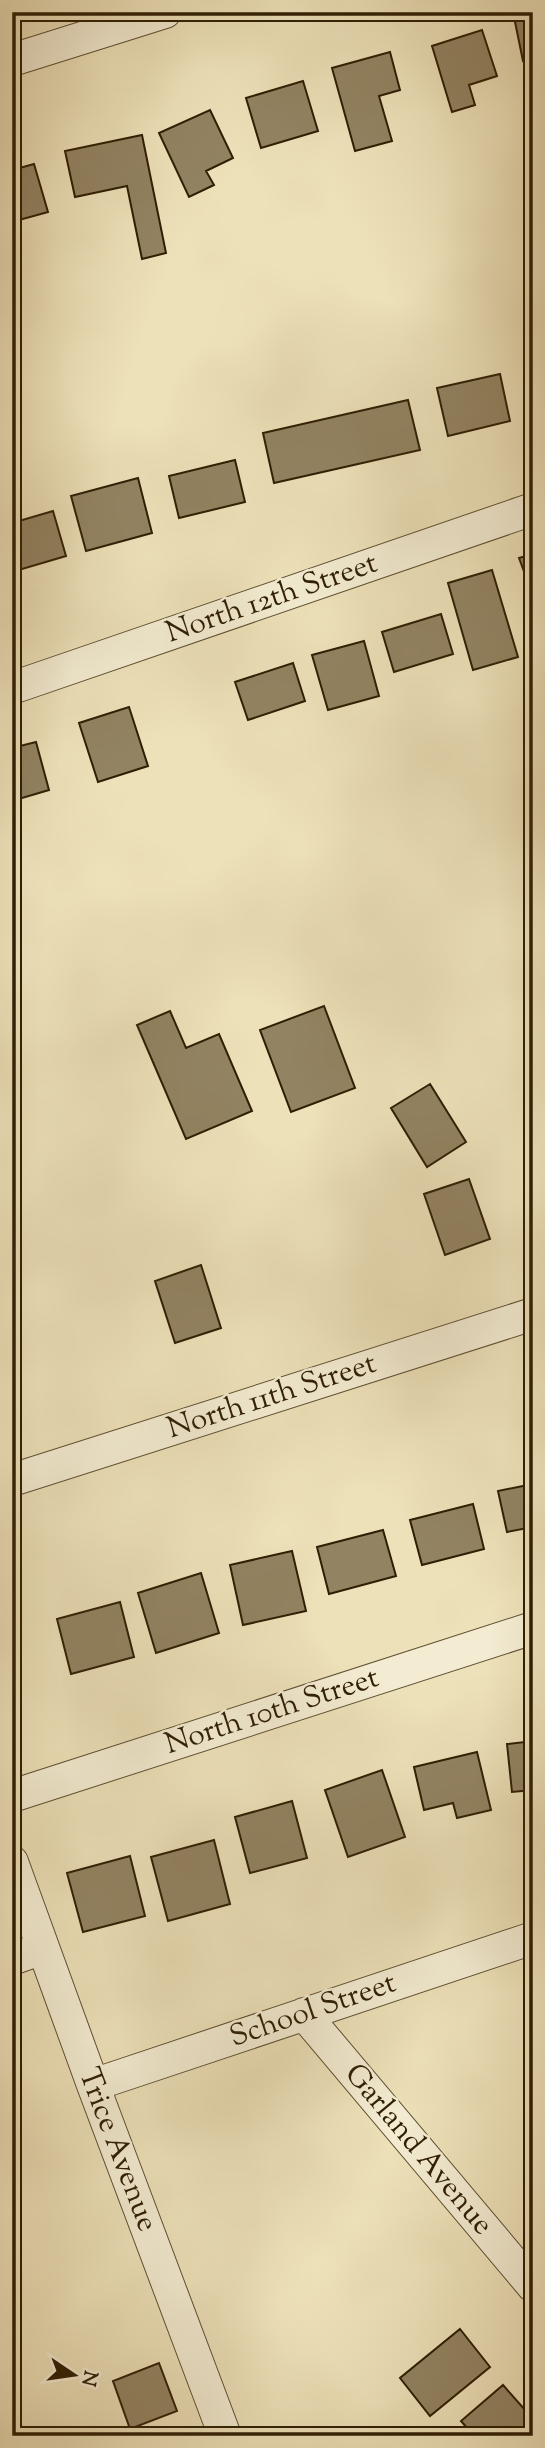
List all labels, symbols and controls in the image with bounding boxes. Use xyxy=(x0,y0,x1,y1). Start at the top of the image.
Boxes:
street label: North 12th Street xyxy=(160,543,384,655)
street label: North 11th Street xyxy=(162,1343,382,1451)
street label: North 10th Street xyxy=(159,1657,385,1767)
street label: School Street xyxy=(224,1962,402,2060)
street label: Garland Avenue xyxy=(333,2055,503,2245)
street label: Trice Avenue xyxy=(66,2062,168,2238)
north arrow xyxy=(38,2340,108,2410)
text: N xyxy=(73,2368,103,2389)

